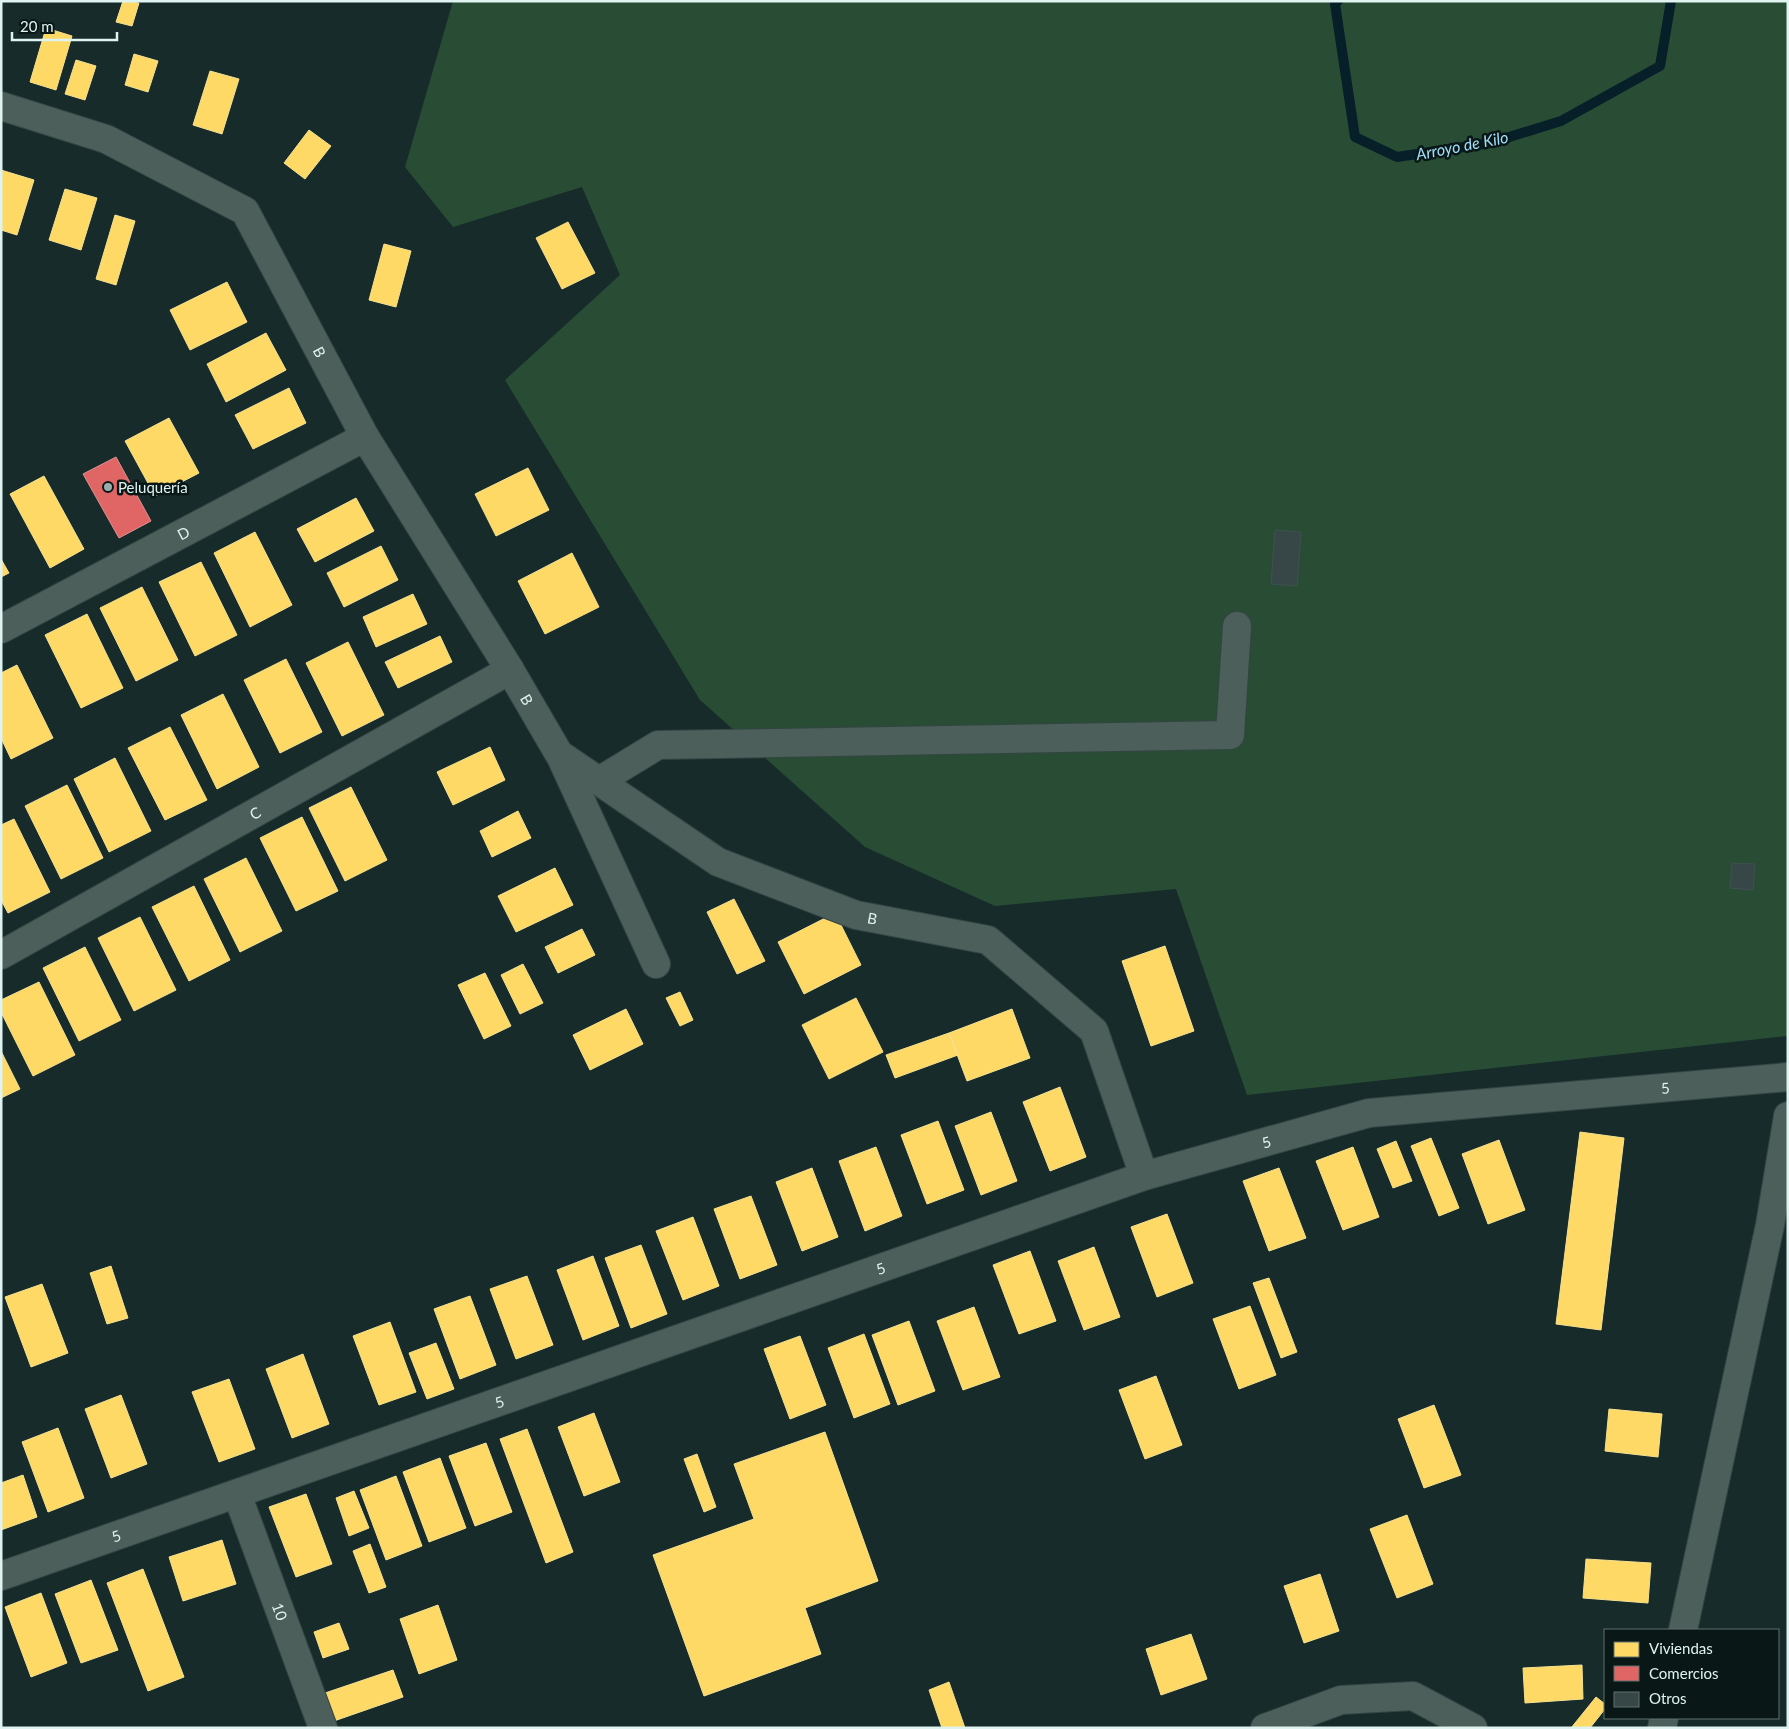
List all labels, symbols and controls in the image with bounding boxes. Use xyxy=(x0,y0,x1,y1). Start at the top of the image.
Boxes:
scale bar xyxy=(12,10,118,42)
text: 20 m xyxy=(20,17,54,35)
water label: Arroyo de Kilo xyxy=(1413,127,1510,163)
street label: B xyxy=(310,343,330,360)
place label: Peluquería xyxy=(118,478,188,496)
marker: Peluquería xyxy=(102,481,114,493)
street label: D xyxy=(174,522,192,544)
street label: B xyxy=(517,691,537,708)
street label: C xyxy=(246,803,264,823)
street label: B xyxy=(866,908,879,928)
street label: 5 xyxy=(1660,1078,1670,1097)
street label: 5 xyxy=(1260,1132,1273,1152)
street label: 5 xyxy=(874,1258,888,1278)
street label: 5 xyxy=(492,1392,506,1412)
street label: 5 xyxy=(109,1526,123,1546)
street label: 10 xyxy=(269,1600,292,1623)
legend xyxy=(1604,1629,1779,1719)
text: Viviendas xyxy=(1649,1639,1713,1657)
text: Comercios xyxy=(1649,1664,1719,1682)
text: Otros xyxy=(1649,1689,1687,1707)

